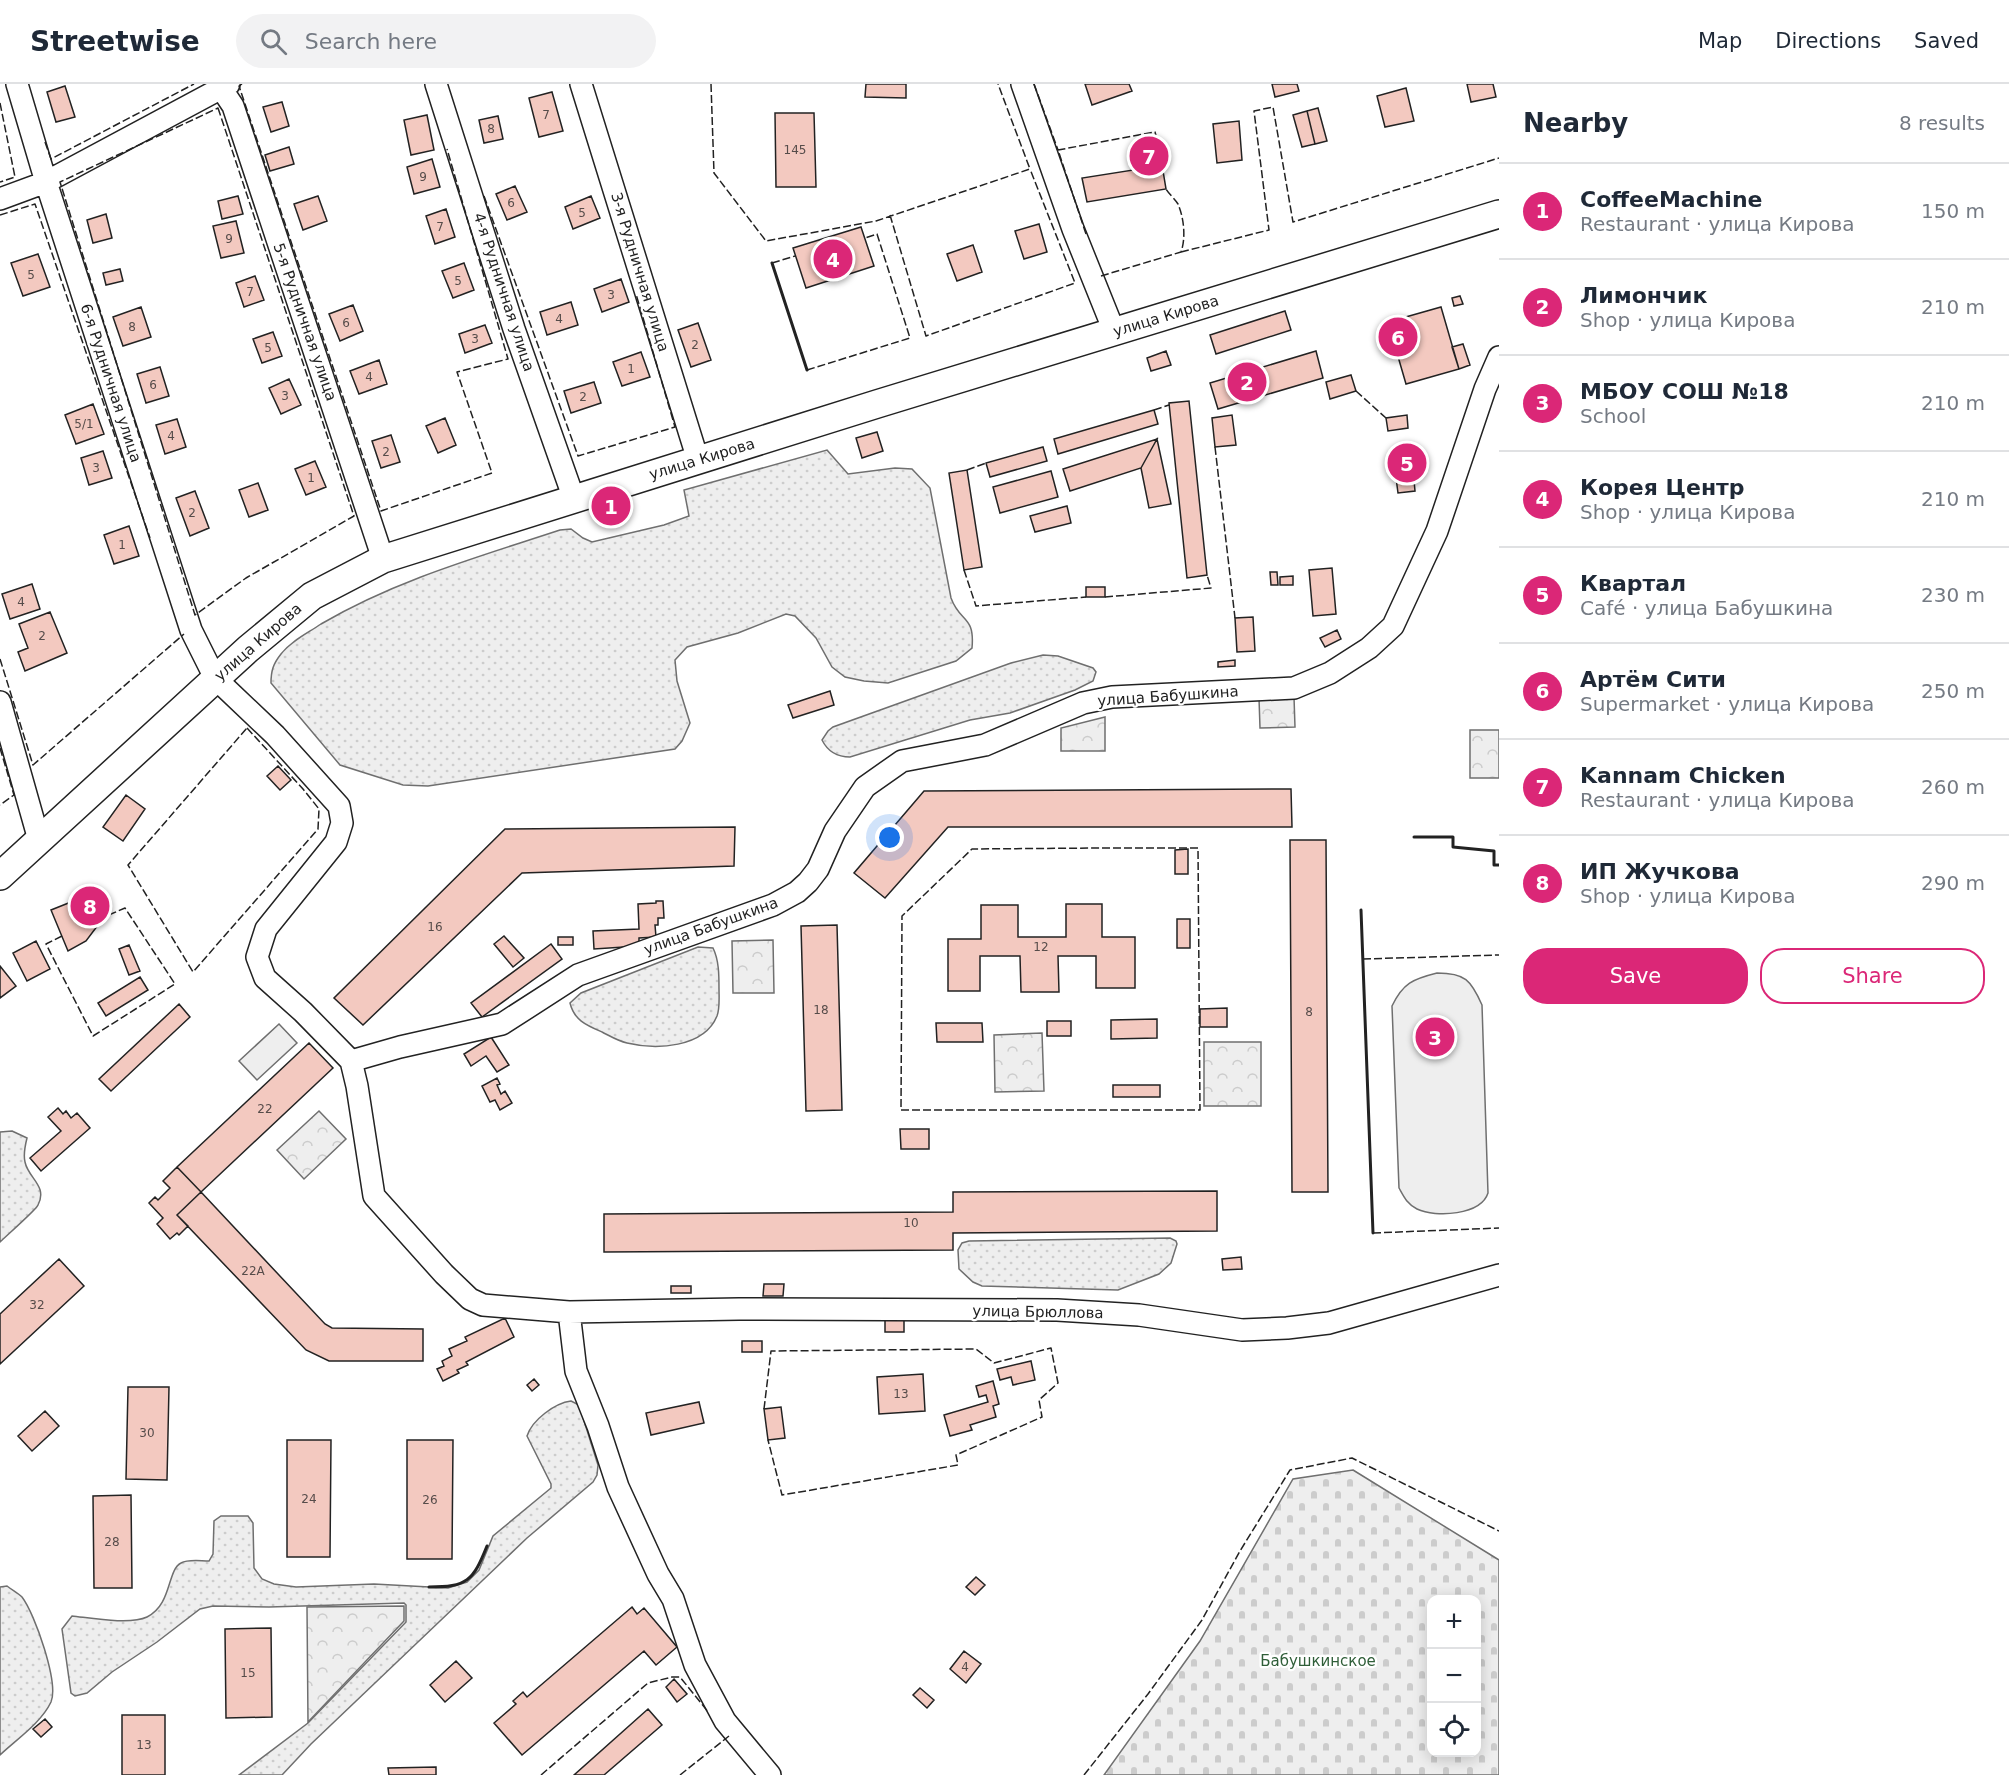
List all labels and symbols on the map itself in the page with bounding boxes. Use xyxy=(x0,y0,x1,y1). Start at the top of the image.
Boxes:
house number: 7 xyxy=(542,108,550,122)
house number: 8 xyxy=(487,122,495,136)
pin: 7 xyxy=(1130,134,1168,178)
house number: 145 xyxy=(784,143,806,157)
house number: 9 xyxy=(419,170,427,184)
street label: 3-я Рудничная улица xyxy=(607,190,673,354)
house number: 6 xyxy=(507,196,515,210)
house number: 5 xyxy=(578,206,586,220)
street label: 4-я Рудничная улица xyxy=(470,210,538,374)
house number: 7 xyxy=(436,220,444,234)
house number: 9 xyxy=(225,232,233,246)
pin: 4 xyxy=(814,236,852,282)
street label: 5-я Рудничная улица xyxy=(269,241,341,403)
house number: 5 xyxy=(27,268,35,282)
house number: 5 xyxy=(454,274,462,288)
house number: 7 xyxy=(246,285,254,299)
house number: 3 xyxy=(607,288,615,302)
street label: улица Кирова xyxy=(1111,291,1221,341)
street label: 6-я Рудничная улица xyxy=(77,301,145,465)
house number: 4 xyxy=(555,312,563,326)
pin: 6 xyxy=(1378,314,1418,360)
house number: 6 xyxy=(342,316,350,330)
house number: 8 xyxy=(128,320,136,334)
house number: 3 xyxy=(471,332,479,346)
house number: 2 xyxy=(691,338,699,352)
house number: 5 xyxy=(264,341,272,355)
pin: 2 xyxy=(1228,360,1266,404)
house number: 1 xyxy=(627,362,635,376)
house number: 4 xyxy=(365,370,373,384)
house number: 6 xyxy=(149,378,157,392)
house number: 3 xyxy=(281,389,289,403)
house number: 2 xyxy=(579,390,587,404)
house number: 5/1 xyxy=(74,417,94,431)
house number: 4 xyxy=(167,429,175,443)
street label: улица Кирова xyxy=(647,434,757,484)
pin: 5 xyxy=(1388,440,1426,485)
house number: 2 xyxy=(382,445,390,459)
house number: 3 xyxy=(92,461,100,475)
house number: 1 xyxy=(307,471,315,485)
pin: 1 xyxy=(592,484,630,528)
house number: 2 xyxy=(188,506,196,520)
house number: 1 xyxy=(118,538,126,552)
house number: 4 xyxy=(17,595,25,609)
street label: улица Кирова xyxy=(211,599,305,685)
house number: 2 xyxy=(38,629,46,643)
street label: улица Бабушкина xyxy=(1097,682,1239,710)
your location xyxy=(875,823,904,852)
pin: 8 xyxy=(70,884,110,928)
street label: улица Бабушкина xyxy=(641,893,781,959)
house number: 16 xyxy=(427,920,443,934)
house number: 12 xyxy=(1033,940,1049,954)
house number: 18 xyxy=(813,1003,829,1017)
house number: 8 xyxy=(1305,1005,1313,1019)
pin: 3 xyxy=(1416,1014,1454,1060)
house number: 22 xyxy=(257,1102,273,1116)
house number: 10 xyxy=(903,1216,919,1230)
house number: 22А xyxy=(241,1264,266,1278)
house number: 32 xyxy=(29,1298,45,1312)
street label: улица Брюллова xyxy=(972,1302,1104,1322)
house number: 13 xyxy=(893,1387,909,1401)
house number: 30 xyxy=(139,1426,155,1440)
house number: 24 xyxy=(301,1492,317,1506)
house number: 26 xyxy=(422,1493,438,1507)
house number: 28 xyxy=(104,1535,120,1549)
park label: Бабушкинское xyxy=(1260,1652,1376,1670)
house number: 4 xyxy=(961,1660,969,1674)
house number: 15 xyxy=(240,1666,256,1680)
house number: 13 xyxy=(136,1738,152,1752)

